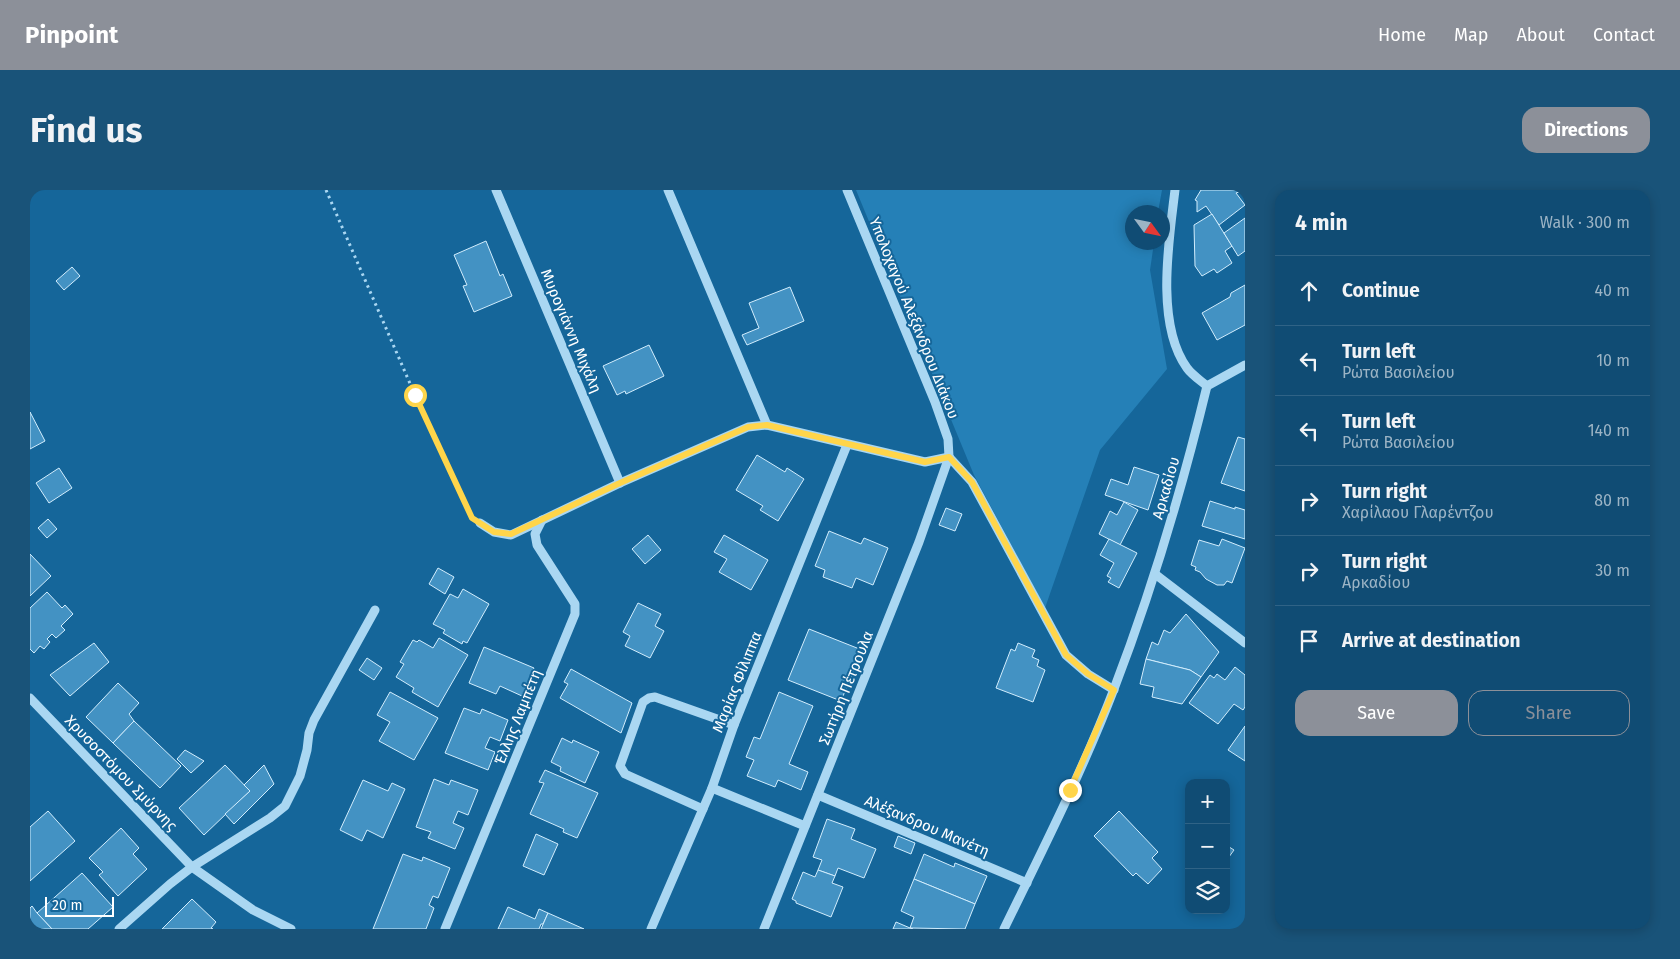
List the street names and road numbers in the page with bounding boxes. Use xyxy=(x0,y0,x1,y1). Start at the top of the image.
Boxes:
street label: Υπολοχαγού Αλεξάνδρου Διάκου xyxy=(865,215,963,421)
street label: Μυρογιάννη Μιχάλη xyxy=(537,266,605,396)
street label: Αρκαδίου xyxy=(1149,455,1183,521)
street label: Σωτήρη Πέτρουλα xyxy=(815,628,877,748)
street label: Μαρίας Φίλιππα xyxy=(709,629,766,735)
street label: Έλλης Λαμπέτη xyxy=(491,667,545,767)
street label: Χρυσοστόμου Σμύρνης xyxy=(61,711,181,835)
street label: Αλέξανδρου Μανέτη xyxy=(862,792,992,860)

